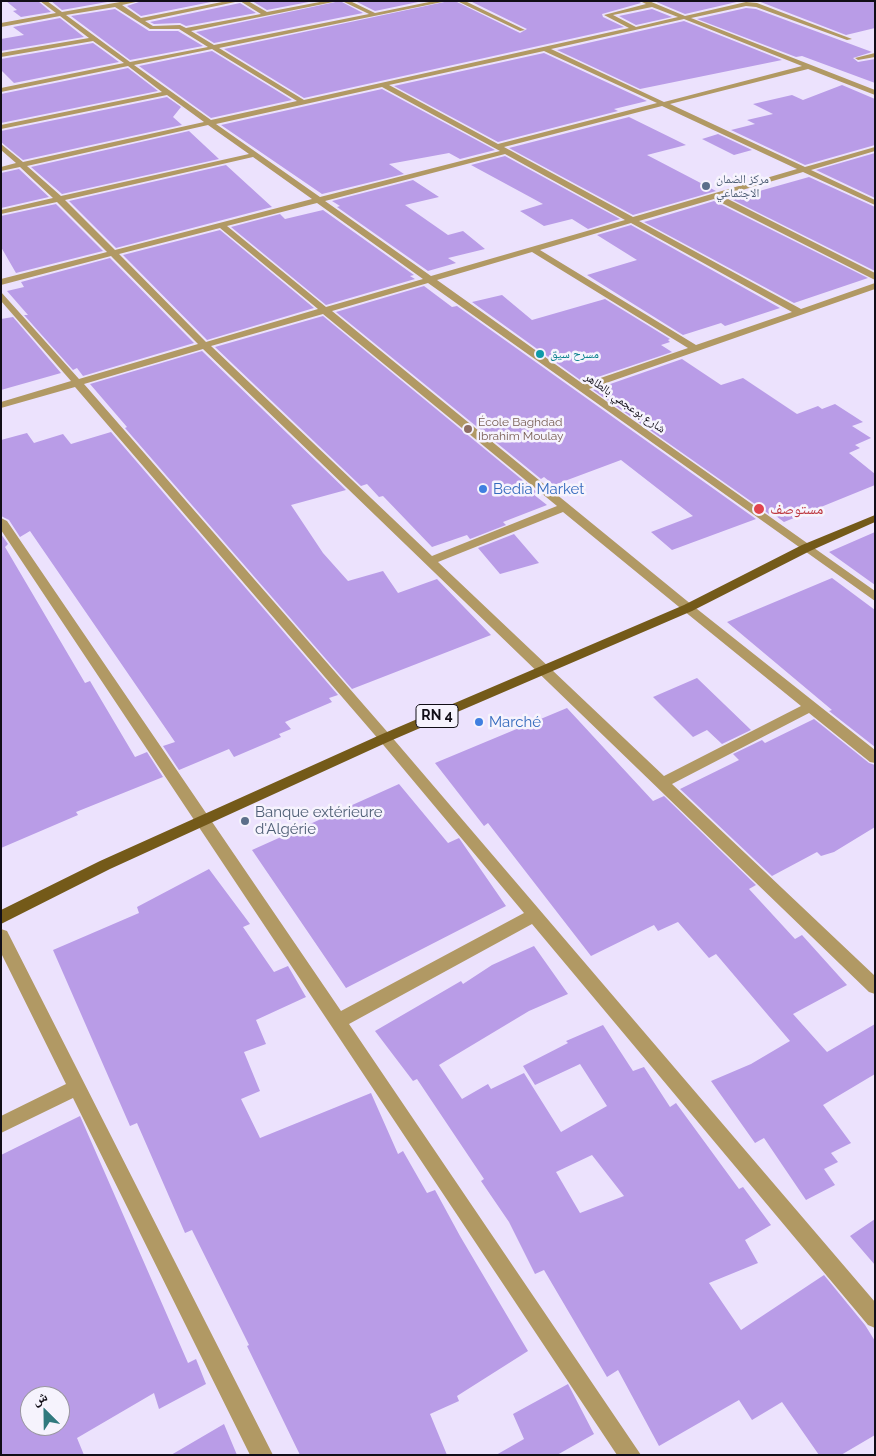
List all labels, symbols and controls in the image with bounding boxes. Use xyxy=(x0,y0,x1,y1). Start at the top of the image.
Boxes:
place label: مركز الضمان الاجتماعي xyxy=(716,172,769,200)
marker: مركز الضمان الاجتماعي xyxy=(700,180,712,192)
place label: مسرح سيق xyxy=(550,347,599,361)
marker: مسرح سيق xyxy=(534,348,546,360)
street label: شارع بوعجمي بالطاهر xyxy=(582,370,668,436)
place label: École Baghdad Ibrahim Moulay xyxy=(478,415,564,443)
marker: École Baghdad Ibrahim Moulay xyxy=(462,423,474,435)
place label: Bedia Market xyxy=(493,480,584,498)
marker: Bedia Market xyxy=(477,483,489,495)
place label: مستوصف xyxy=(770,500,823,518)
marker: مستوصف xyxy=(752,502,766,516)
road number: RN 4 xyxy=(416,704,458,728)
place label: Marché xyxy=(489,713,541,731)
marker: Marché xyxy=(473,716,485,728)
place label: Banque extérieure d'Algérie xyxy=(255,803,383,838)
marker: Banque extérieure d'Algérie xyxy=(239,815,251,827)
north arrow xyxy=(20,1386,70,1436)
text: ش xyxy=(30,1388,49,1408)

